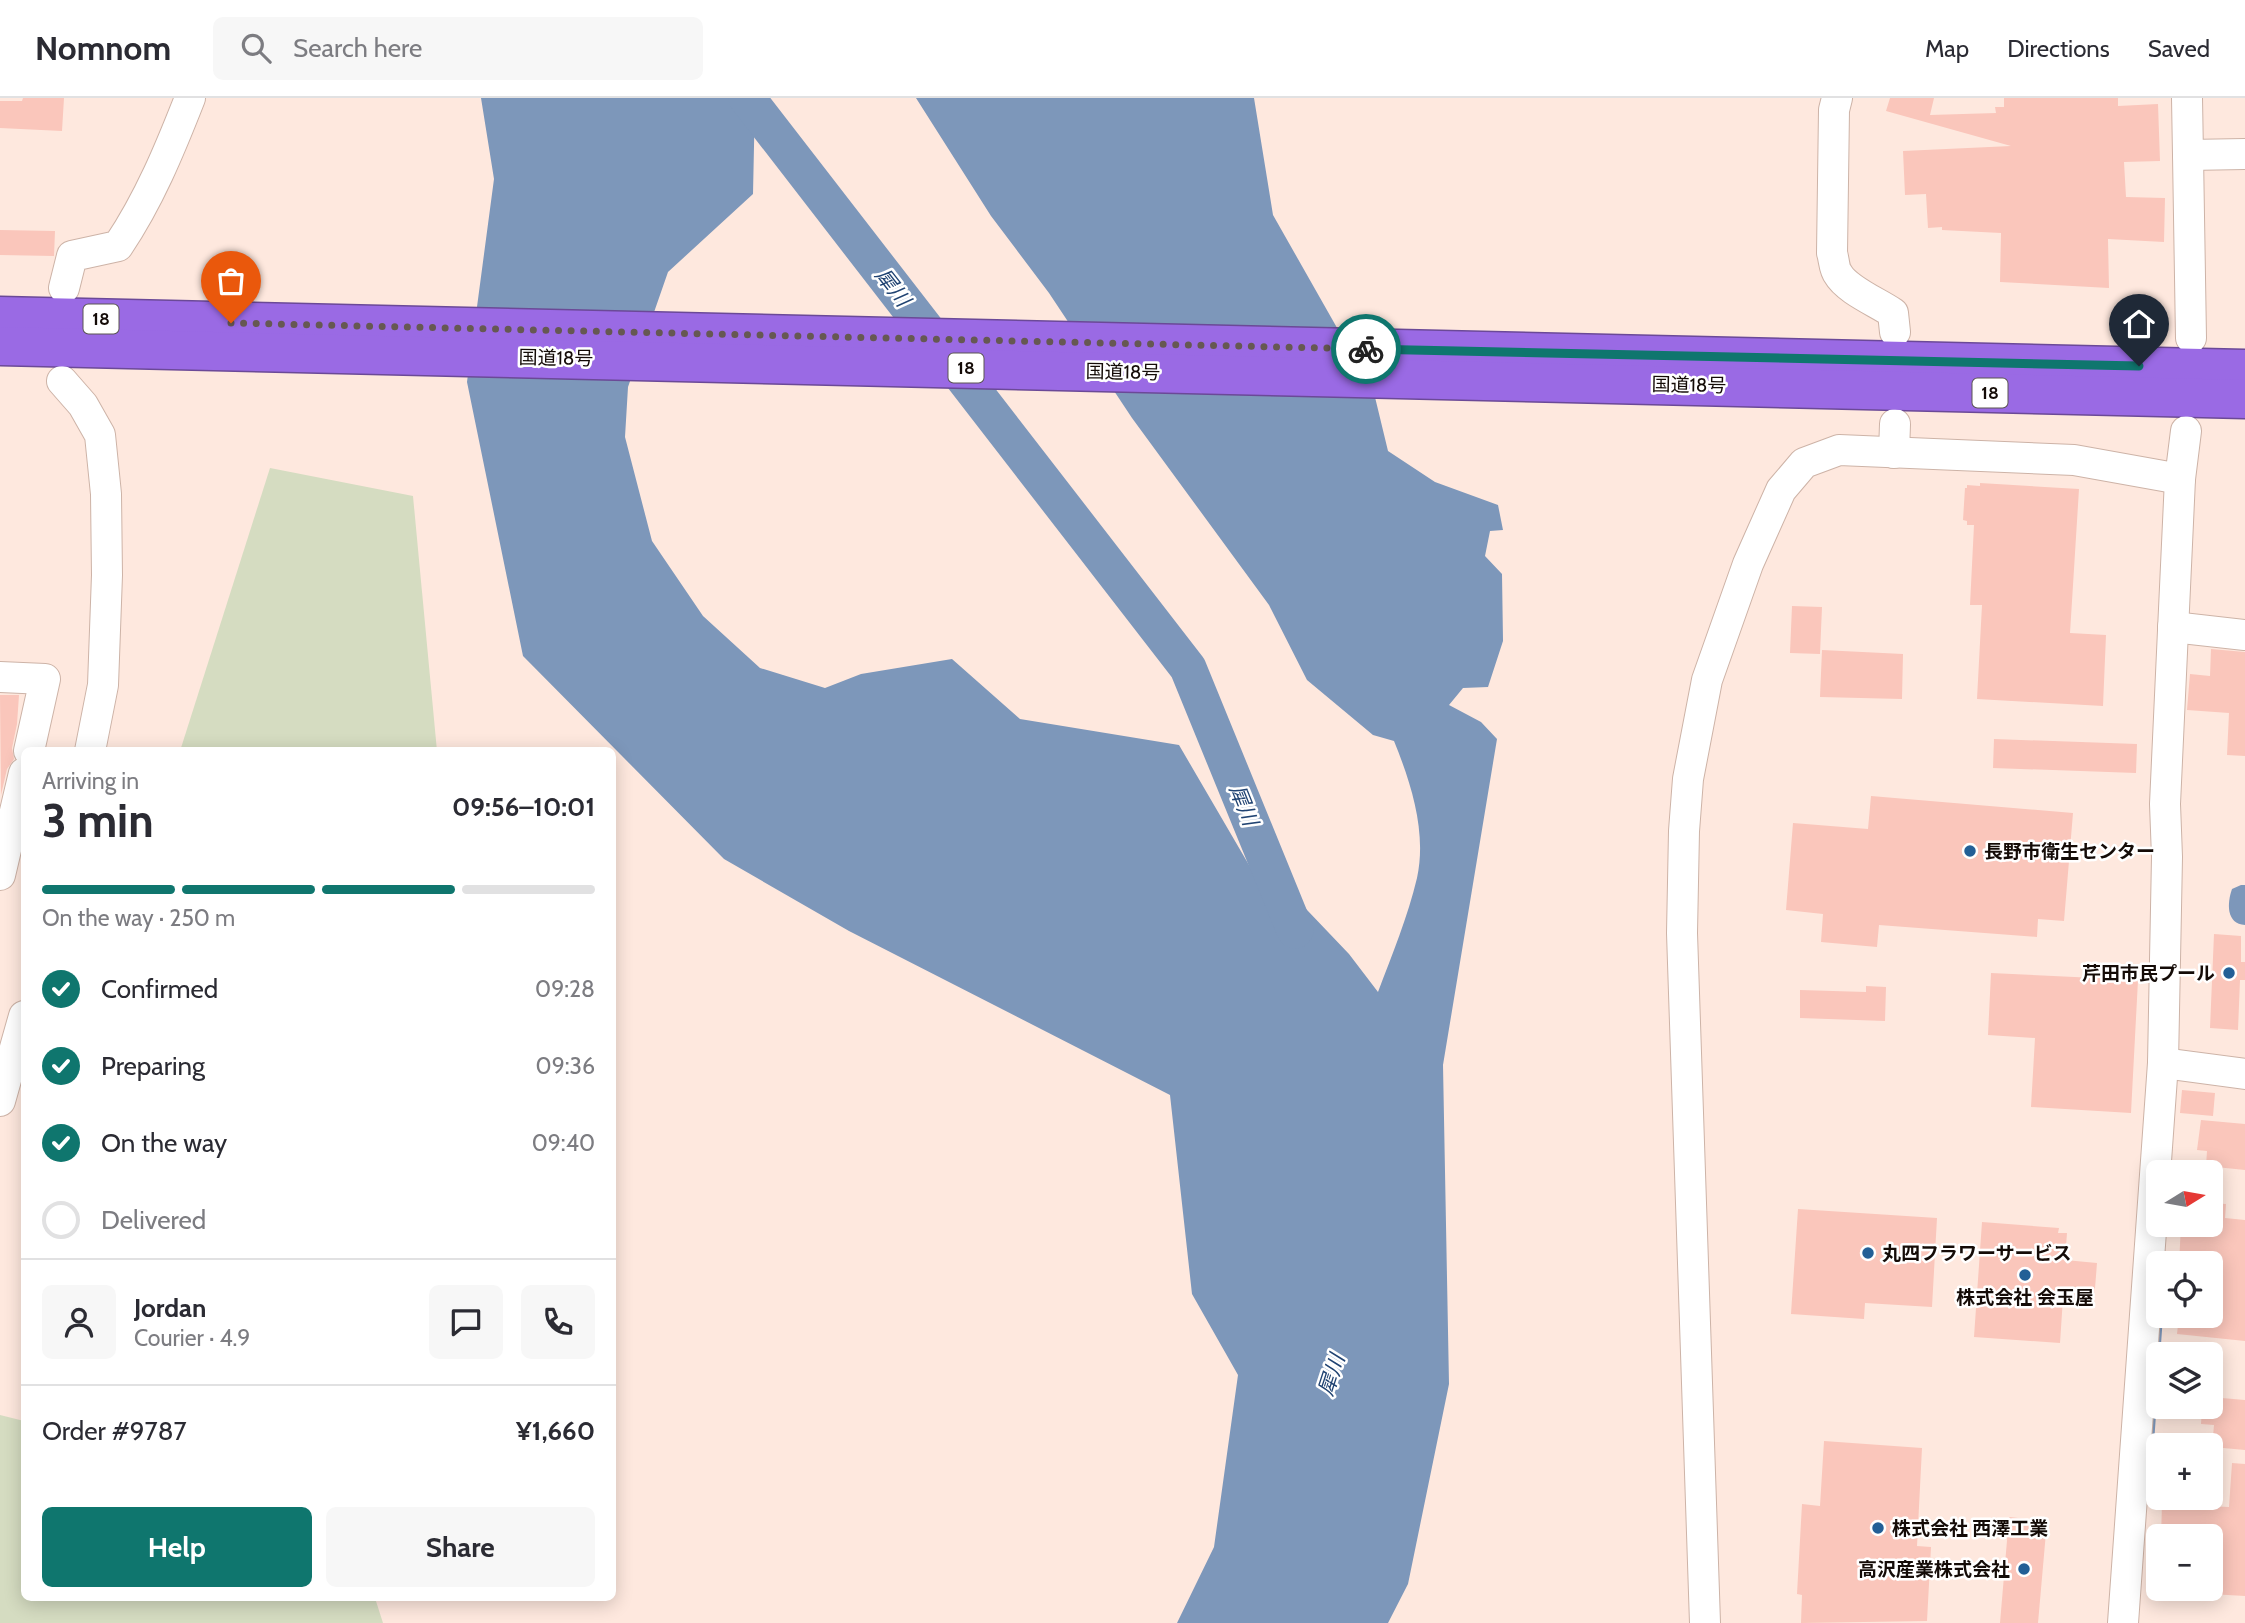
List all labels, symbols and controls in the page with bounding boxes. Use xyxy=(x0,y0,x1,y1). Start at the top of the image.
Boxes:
search box xyxy=(213,17,703,80)
text: Nomnom xyxy=(35,28,171,68)
icon: search xyxy=(237,29,275,67)
text: Search here xyxy=(293,32,422,64)
text: Map xyxy=(1925,34,1969,63)
text: Directions xyxy=(2007,34,2110,63)
text: Saved xyxy=(2148,34,2210,63)
pin xyxy=(201,251,261,323)
icon: bag xyxy=(212,262,250,300)
water label: 犀川 xyxy=(870,263,917,313)
pin xyxy=(2109,294,2169,366)
road number: 18 xyxy=(84,304,119,334)
icon: home xyxy=(2120,305,2158,343)
courier xyxy=(1331,314,1401,384)
icon: bike xyxy=(1347,330,1385,368)
street label: 国道18号 xyxy=(518,346,594,370)
road number: 18 xyxy=(948,354,984,382)
street label: 国道18号 xyxy=(1085,360,1161,384)
street label: 国道18号 xyxy=(1651,373,1727,397)
road number: 18 xyxy=(1972,379,2008,408)
text: Arriving in xyxy=(42,767,139,795)
water label: 犀川 xyxy=(1225,781,1264,831)
text: 09:56–10:01 xyxy=(452,791,595,823)
text: 3 min xyxy=(42,793,154,849)
place label: 長野市衛生センター xyxy=(1984,840,2155,863)
marker: 長野市衛生センター xyxy=(1962,843,1978,859)
text: On the way · 250 m xyxy=(42,904,235,932)
place label: 芹田市民プール xyxy=(2082,962,2215,985)
marker: 芹田市民プール xyxy=(2221,965,2237,981)
icon: check xyxy=(42,970,80,1008)
text: Confirmed xyxy=(101,973,218,1005)
text: 09:28 xyxy=(535,975,595,1003)
icon: check xyxy=(42,1047,80,1085)
text: Preparing xyxy=(101,1050,205,1082)
text: 09:36 xyxy=(536,1052,595,1080)
icon: check xyxy=(42,1124,80,1162)
text: On the way xyxy=(101,1127,227,1159)
text: 09:40 xyxy=(532,1129,595,1157)
north arrow xyxy=(2146,1160,2222,1237)
map controls xyxy=(2146,1160,2223,1601)
text: Delivered xyxy=(101,1204,206,1236)
place label: 丸四フラワーサービス xyxy=(1882,1242,2072,1265)
marker: 丸四フラワーサービス xyxy=(1860,1245,1876,1261)
button: locate xyxy=(2146,1251,2223,1328)
marker: 株式会社 会玉屋 xyxy=(2017,1267,2033,1283)
button: person xyxy=(42,1285,116,1359)
button: chat xyxy=(429,1285,503,1359)
button: phone xyxy=(521,1285,595,1359)
place label: 株式会社 会玉屋 xyxy=(1956,1286,2094,1309)
text: Jordan xyxy=(134,1292,206,1324)
text: Courier · 4.9 xyxy=(134,1324,250,1352)
button: layers xyxy=(2146,1342,2223,1419)
water label: 犀川 xyxy=(1313,1349,1350,1399)
text: Order #9787 xyxy=(42,1415,187,1447)
text: ¥1,660 xyxy=(516,1415,595,1447)
button: + xyxy=(2146,1433,2223,1510)
button: Help xyxy=(42,1507,312,1587)
button: Share xyxy=(326,1507,595,1587)
place label: 株式会社 西澤工業 xyxy=(1892,1517,2048,1540)
marker: 株式会社 西澤工業 xyxy=(1870,1520,1886,1536)
button: − xyxy=(2146,1524,2223,1601)
place label: 高沢産業株式会社 xyxy=(1858,1558,2010,1581)
marker: 高沢産業株式会社 xyxy=(2016,1561,2032,1577)

